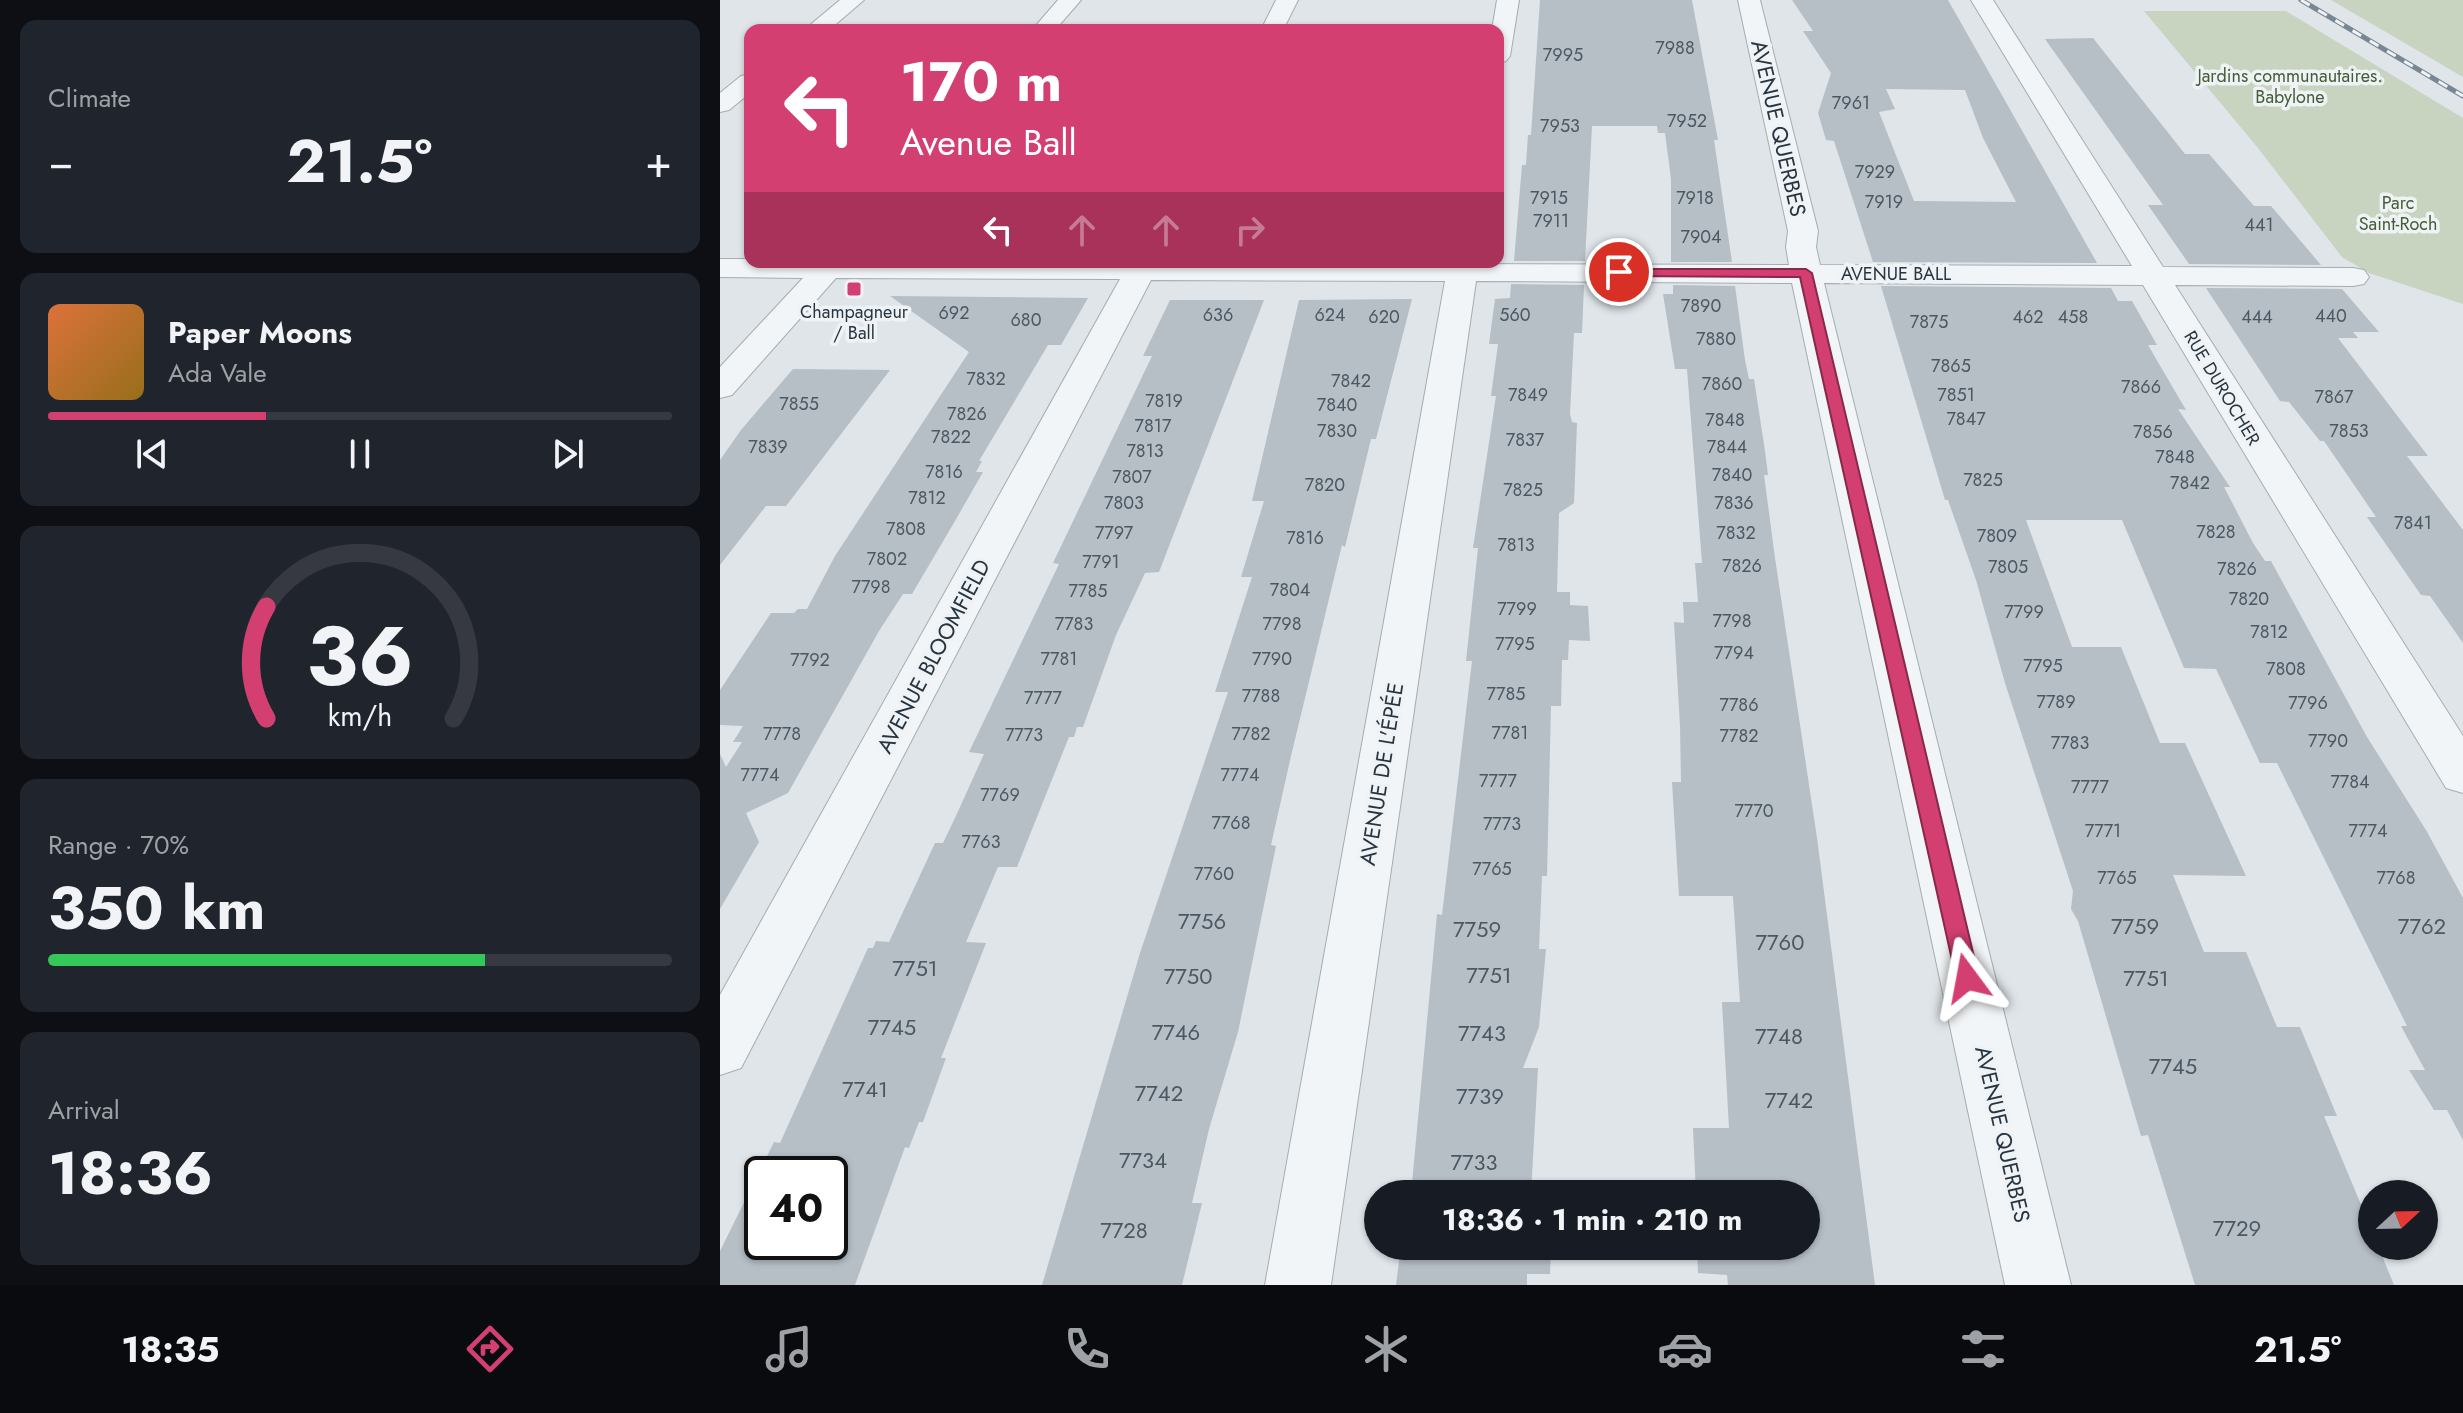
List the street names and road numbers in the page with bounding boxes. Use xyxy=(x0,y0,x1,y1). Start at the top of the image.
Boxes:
street label: AVENUE QUERBES xyxy=(1743,36,1815,220)
street label: AVENUE BALL xyxy=(1841,261,1951,287)
street label: RUE DUROCHER xyxy=(2177,326,2267,450)
street label: AVENUE BLOOMFIELD xyxy=(868,553,998,759)
street label: AVENUE DE L'ÉPÉE xyxy=(1351,680,1411,868)
street label: AVENUE QUERBES xyxy=(1967,1042,2039,1226)

